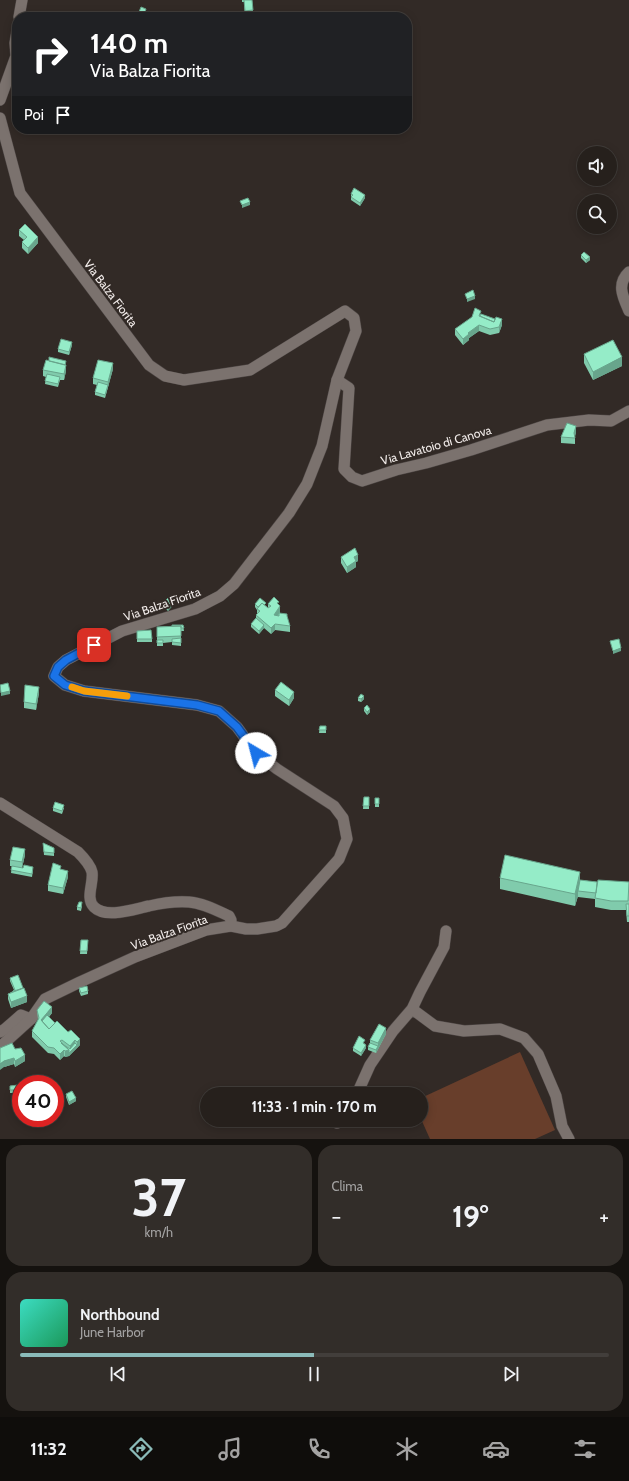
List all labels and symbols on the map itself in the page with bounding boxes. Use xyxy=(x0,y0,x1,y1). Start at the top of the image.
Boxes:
street label: Via Balza Fiorita xyxy=(81,256,141,330)
street label: Via Lavatoio di Canova xyxy=(379,422,493,468)
street label: Via Balza Fiorita xyxy=(122,584,203,624)
pin xyxy=(77,628,111,662)
position arrow xyxy=(235,732,277,774)
street label: Via Balza Fiorita xyxy=(129,911,209,953)
speed limit sign: 40 xyxy=(12,1075,64,1127)

